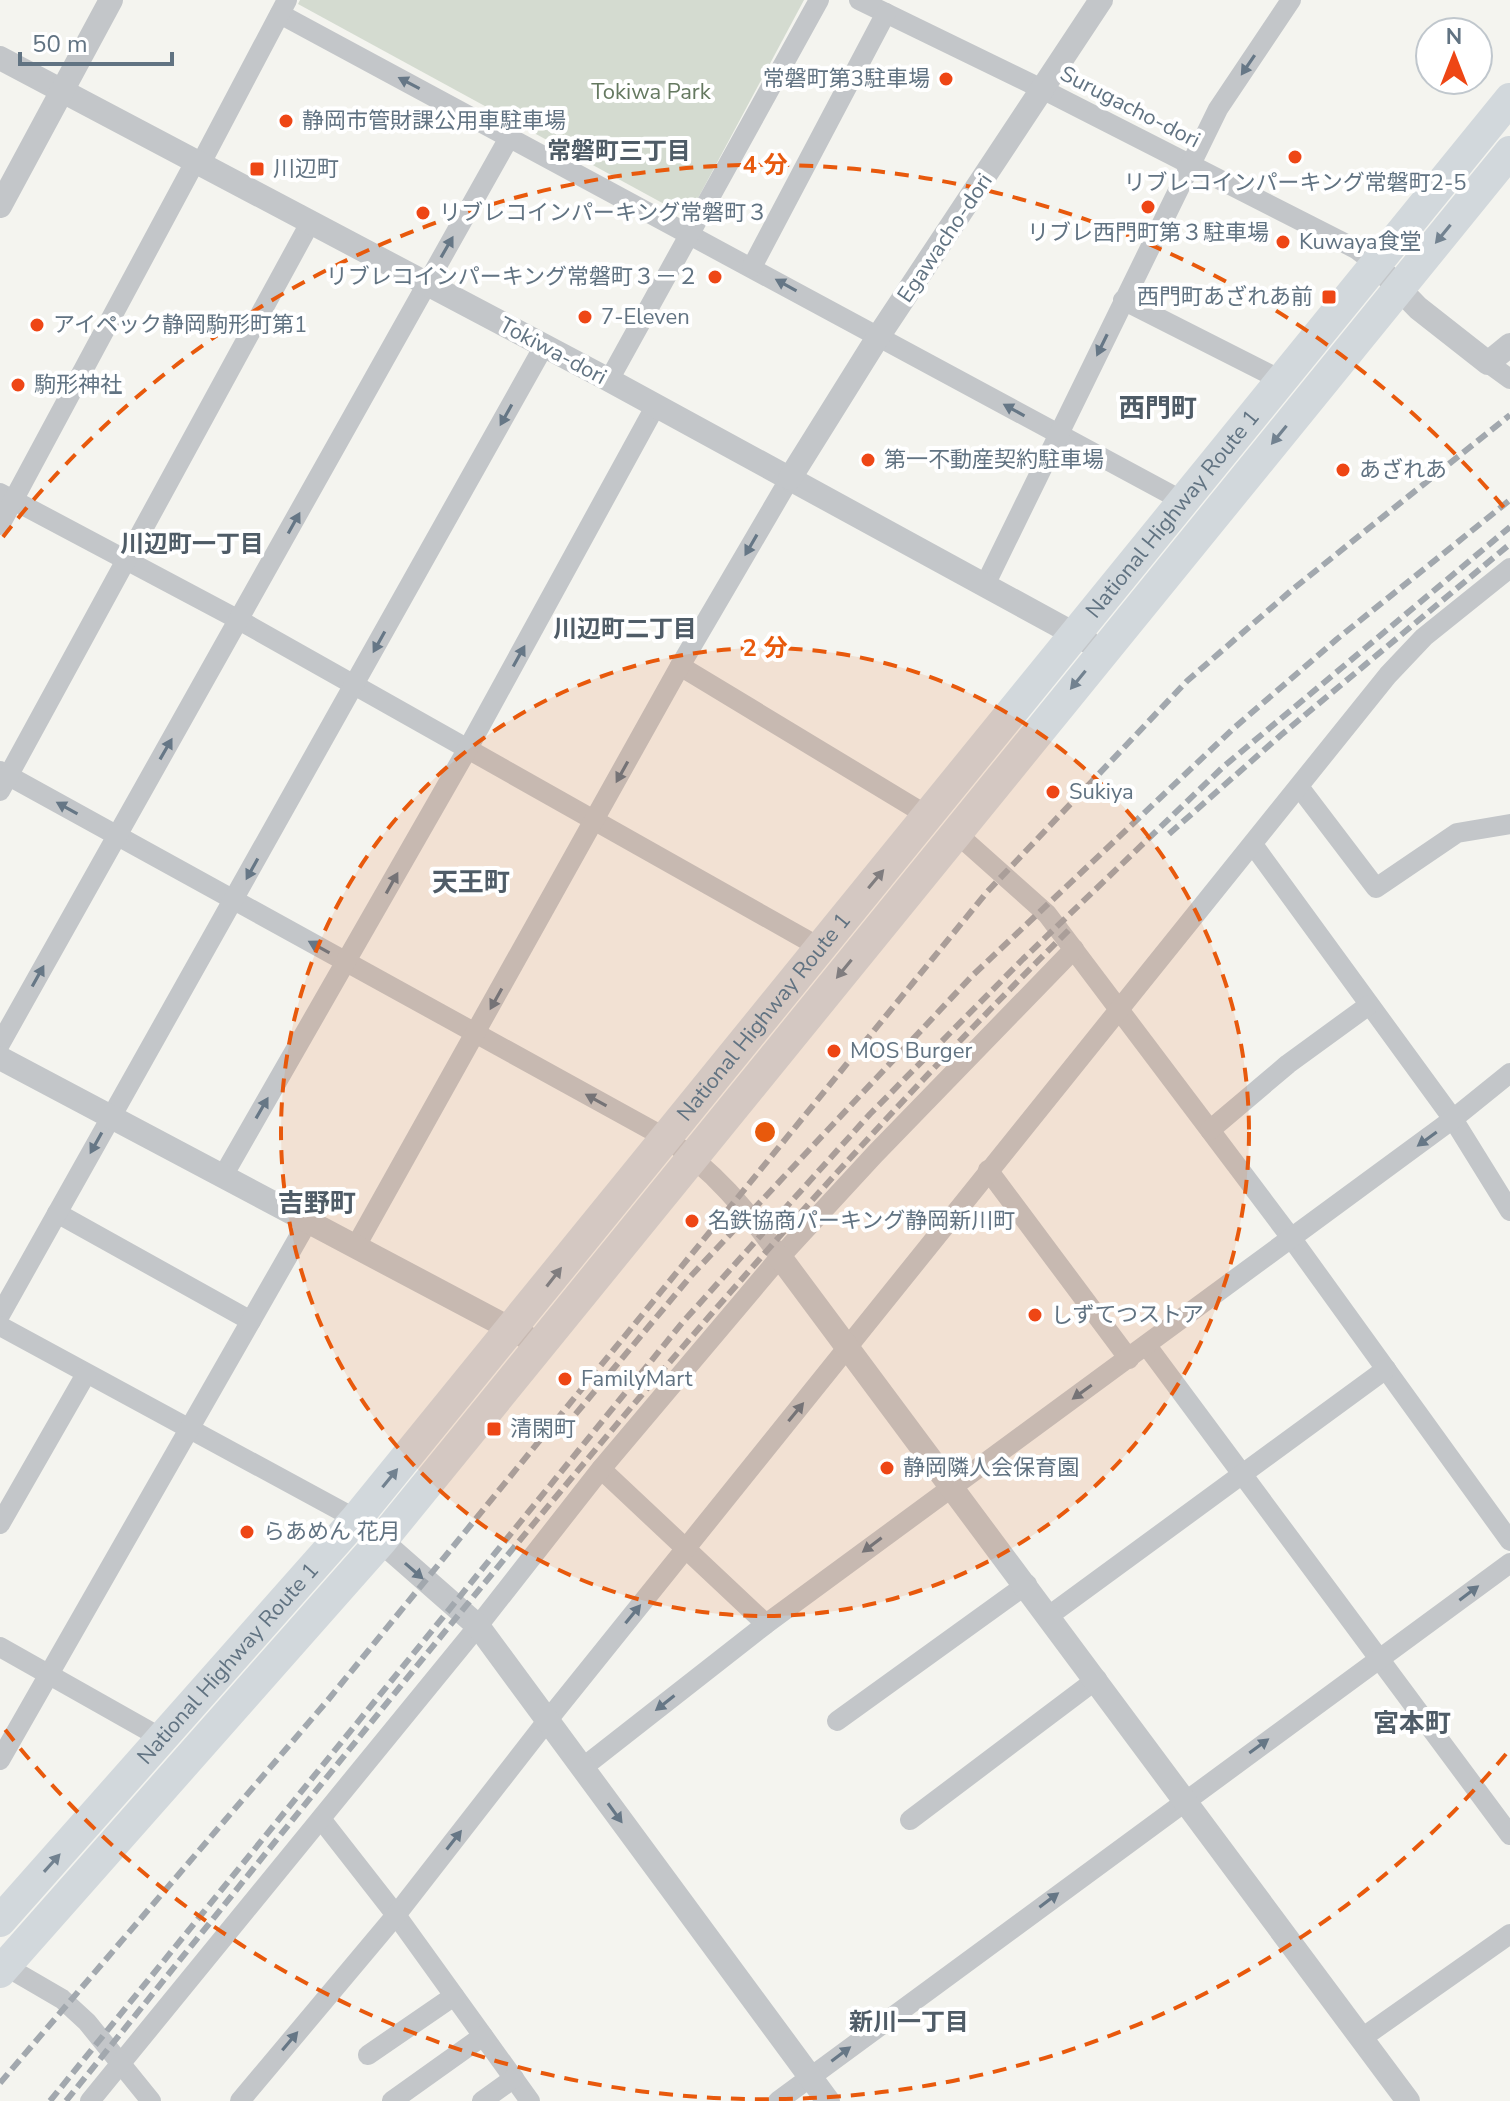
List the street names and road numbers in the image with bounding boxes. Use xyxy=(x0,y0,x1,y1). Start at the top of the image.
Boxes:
street label: Surugacho-dori xyxy=(1055,59,1205,155)
street label: Egawacho-dori xyxy=(891,167,999,309)
street label: Tokiwa-dori xyxy=(494,310,612,392)
street label: National Highway Route 1 xyxy=(1079,403,1267,625)
street label: National Highway Route 1 xyxy=(670,906,858,1127)
street label: National Highway Route 1 xyxy=(130,1556,326,1771)

